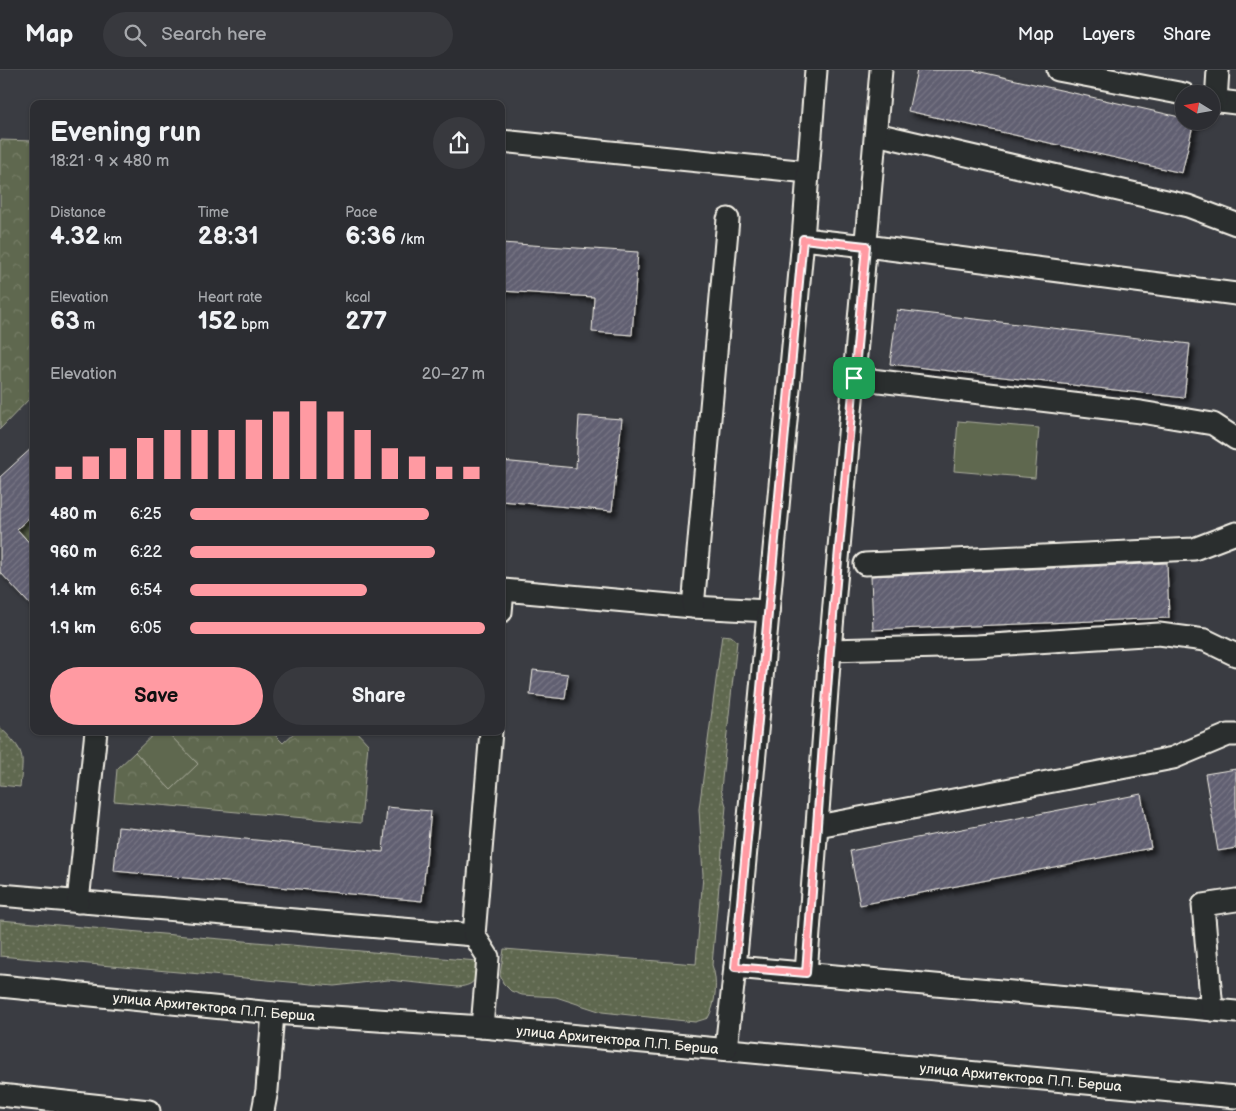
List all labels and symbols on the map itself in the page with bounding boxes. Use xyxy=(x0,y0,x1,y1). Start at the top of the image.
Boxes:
north arrow xyxy=(1175,85,1220,130)
pin xyxy=(833,357,875,399)
street label: улица Архитектора П.П. Берша xyxy=(112,989,316,1024)
street label: улица Архитектора П.П. Берша xyxy=(516,1022,720,1058)
street label: улица Архитектора П.П. Берша xyxy=(919,1059,1123,1095)

